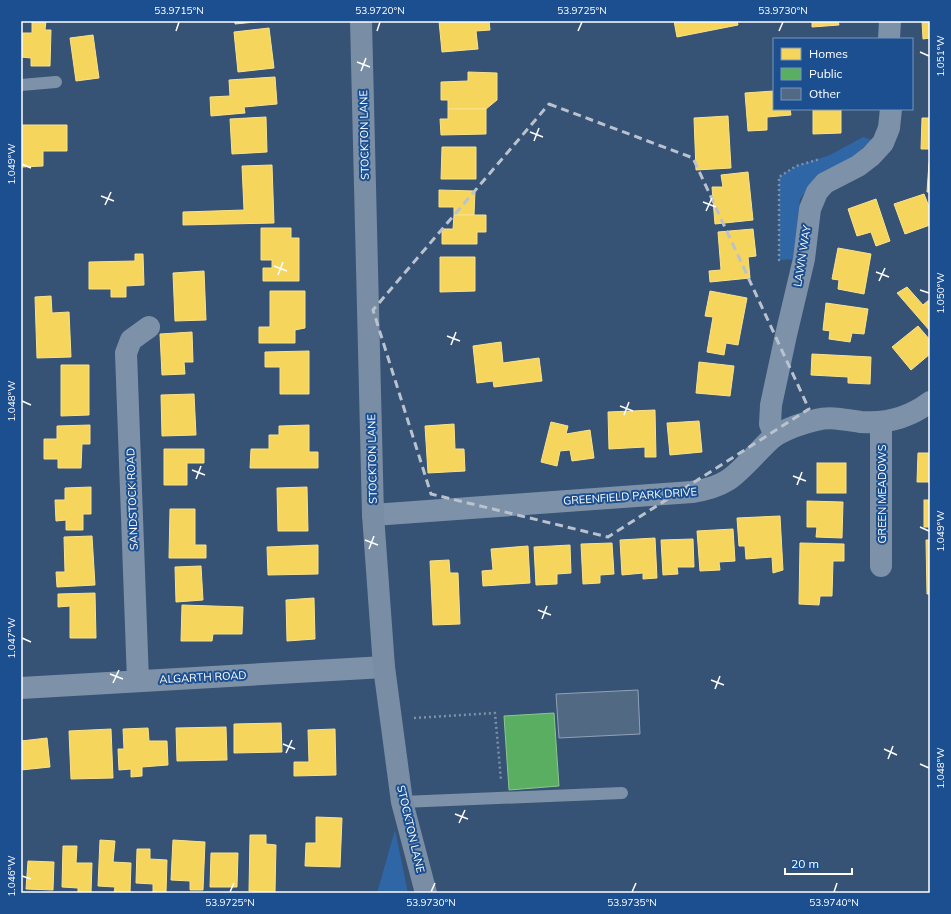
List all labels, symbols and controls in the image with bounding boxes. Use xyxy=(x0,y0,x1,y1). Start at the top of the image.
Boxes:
text: 53.9715°N xyxy=(154,4,204,17)
text: 53.9720°N xyxy=(355,4,405,17)
text: 53.9725°N xyxy=(557,4,607,17)
text: 53.9730°N xyxy=(758,4,808,17)
text: 1.051°W xyxy=(934,35,947,77)
legend xyxy=(773,38,913,110)
text: Homes xyxy=(809,46,848,61)
text: Public xyxy=(809,66,843,81)
text: Other xyxy=(809,86,841,101)
street label: STOCKTON LANE xyxy=(356,90,372,180)
text: 1.049°W xyxy=(5,143,18,185)
street label: LAWN WAY xyxy=(790,224,814,288)
text: 1.050°W xyxy=(934,272,947,314)
text: 1.048°W xyxy=(5,380,18,422)
street label: STOCKTON LANE xyxy=(364,414,380,504)
street label: GREEN MEADOWS xyxy=(875,444,889,544)
street label: SANDSTOCK ROAD xyxy=(123,448,141,550)
street label: GREENFIELD PARK DRIVE xyxy=(563,484,697,508)
text: 1.049°W xyxy=(934,510,947,552)
text: 1.047°W xyxy=(5,617,18,659)
street label: ALGARTH ROAD xyxy=(159,668,247,686)
text: 1.048°W xyxy=(934,747,947,789)
street label: STOCKTON LANE xyxy=(394,784,428,874)
scale bar xyxy=(785,850,852,876)
text: 1.046°W xyxy=(5,855,18,897)
text: 20 m xyxy=(791,856,819,871)
text: 53.9725°N xyxy=(205,896,255,909)
text: 53.9730°N xyxy=(406,896,456,909)
text: 53.9735°N xyxy=(607,896,657,909)
text: 53.9740°N xyxy=(809,896,859,909)

